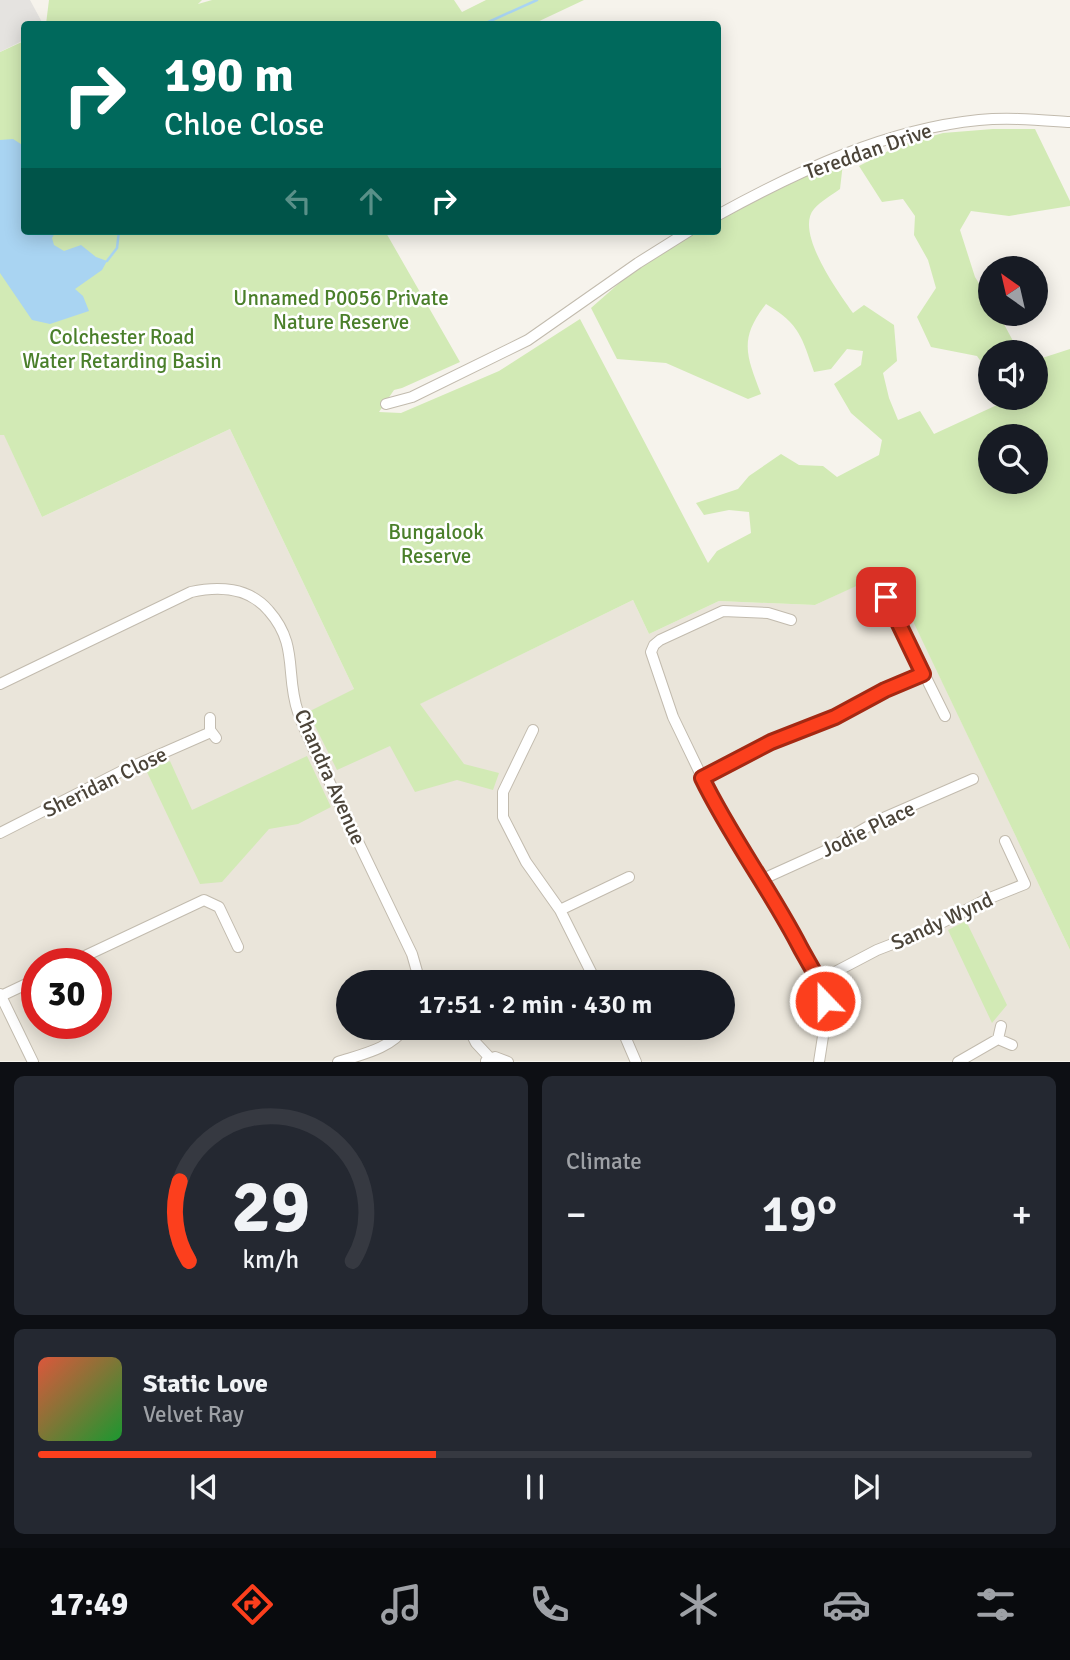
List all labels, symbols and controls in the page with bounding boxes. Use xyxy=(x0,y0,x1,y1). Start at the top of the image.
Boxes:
text: 190 m xyxy=(164,45,294,105)
icon: right xyxy=(49,49,140,140)
text: Chloe Close xyxy=(164,105,325,144)
street label: Tereddan Drive xyxy=(801,117,935,185)
icon: left xyxy=(279,182,317,220)
icon: ahead xyxy=(352,182,390,220)
icon: right xyxy=(425,182,463,220)
north arrow xyxy=(978,256,1048,326)
map controls xyxy=(978,256,1048,494)
park label: Unnamed P0056 Private Nature Reserve xyxy=(233,285,449,335)
park label: Colchester Road Water Retarding Basin xyxy=(22,324,222,374)
button: sound xyxy=(978,340,1048,410)
button: search xyxy=(978,424,1048,494)
park label: Bungalook Reserve xyxy=(388,519,484,569)
pin xyxy=(856,567,916,627)
icon: arrive xyxy=(867,578,905,616)
street label: Chandra Avenue xyxy=(288,705,372,849)
street label: Sheridan Close xyxy=(39,741,171,823)
street label: Jodie Place xyxy=(817,795,919,863)
street label: Sandy Wynd xyxy=(887,886,997,956)
speed limit sign: 30 xyxy=(21,948,112,1039)
position arrow xyxy=(788,964,862,1038)
text: 17:51 · 2 min · 430 m xyxy=(419,989,652,1021)
text: Climate xyxy=(566,1147,642,1176)
text: 29 xyxy=(232,1164,310,1253)
text: 19° xyxy=(761,1182,837,1246)
text: − xyxy=(566,1191,587,1238)
text: + xyxy=(1011,1191,1032,1238)
text: km/h xyxy=(243,1244,299,1275)
text: Static Love xyxy=(143,1368,268,1400)
text: Velvet Ray xyxy=(143,1400,244,1429)
icon: previous xyxy=(185,1468,223,1506)
icon: pause xyxy=(516,1468,554,1506)
icon: next xyxy=(847,1468,885,1506)
icon: directions xyxy=(228,1580,277,1629)
icon: music xyxy=(377,1580,426,1629)
icon: phone xyxy=(525,1580,574,1629)
icon: climate xyxy=(674,1580,723,1629)
icon: car xyxy=(822,1580,871,1629)
icon: filters xyxy=(971,1580,1020,1629)
text: 17:49 xyxy=(50,1585,128,1624)

